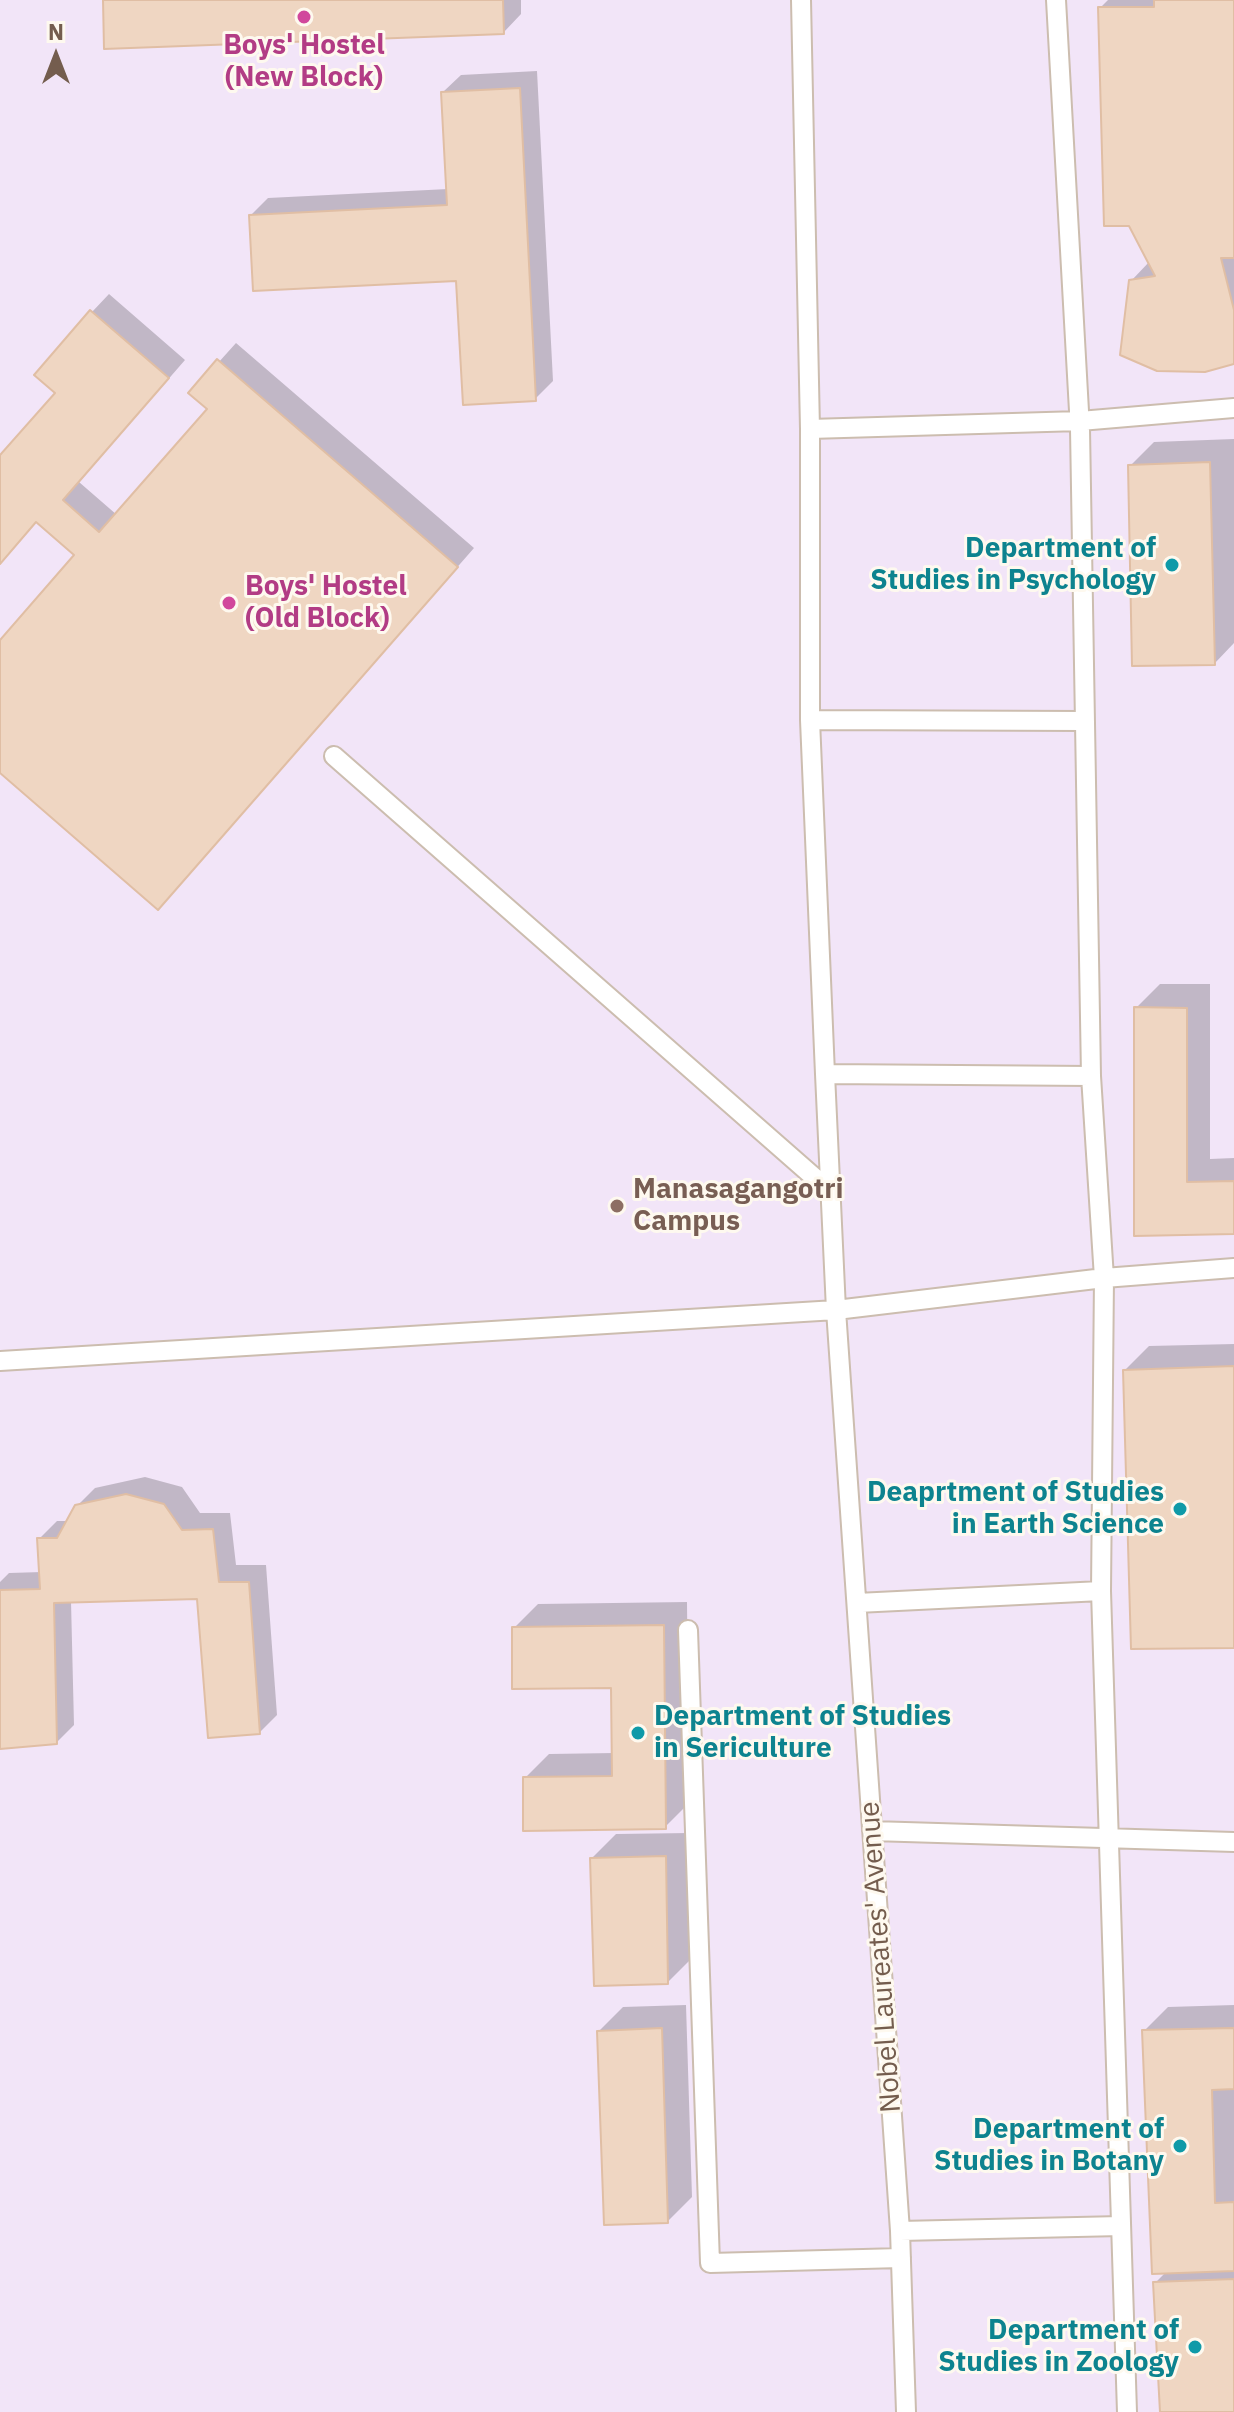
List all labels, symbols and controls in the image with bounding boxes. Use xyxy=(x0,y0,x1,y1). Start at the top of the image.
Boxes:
marker: Boys' Hostel (New Block) xyxy=(295,8,313,26)
north arrow xyxy=(16,16,96,96)
text: N xyxy=(48,17,64,46)
place label: Boys' Hostel (New Block) xyxy=(223,29,385,95)
place label: Department of Studies in Psychology xyxy=(870,532,1156,598)
marker: Department of Studies in Psychology xyxy=(1163,556,1181,574)
place label: Boys' Hostel (Old Block) xyxy=(245,570,407,636)
marker: Boys' Hostel (Old Block) xyxy=(220,594,238,612)
place label: Manasagangotri Campus xyxy=(633,1173,844,1239)
marker: Manasagangotri Campus xyxy=(608,1197,626,1215)
place label: Deaprtment of Studies in Earth Science xyxy=(867,1476,1164,1542)
marker: Deaprtment of Studies in Earth Science xyxy=(1171,1500,1189,1518)
place label: Department of Studies in Sericulture xyxy=(654,1700,951,1766)
marker: Department of Studies in Sericulture xyxy=(629,1724,647,1742)
street label: Nobel Laureates' Avenue xyxy=(853,1800,909,2114)
place label: Department of Studies in Botany xyxy=(934,2113,1164,2179)
marker: Department of Studies in Botany xyxy=(1171,2137,1189,2155)
place label: Department of Studies in Zoology xyxy=(938,2314,1179,2380)
marker: Department of Studies in Zoology xyxy=(1186,2338,1204,2356)

